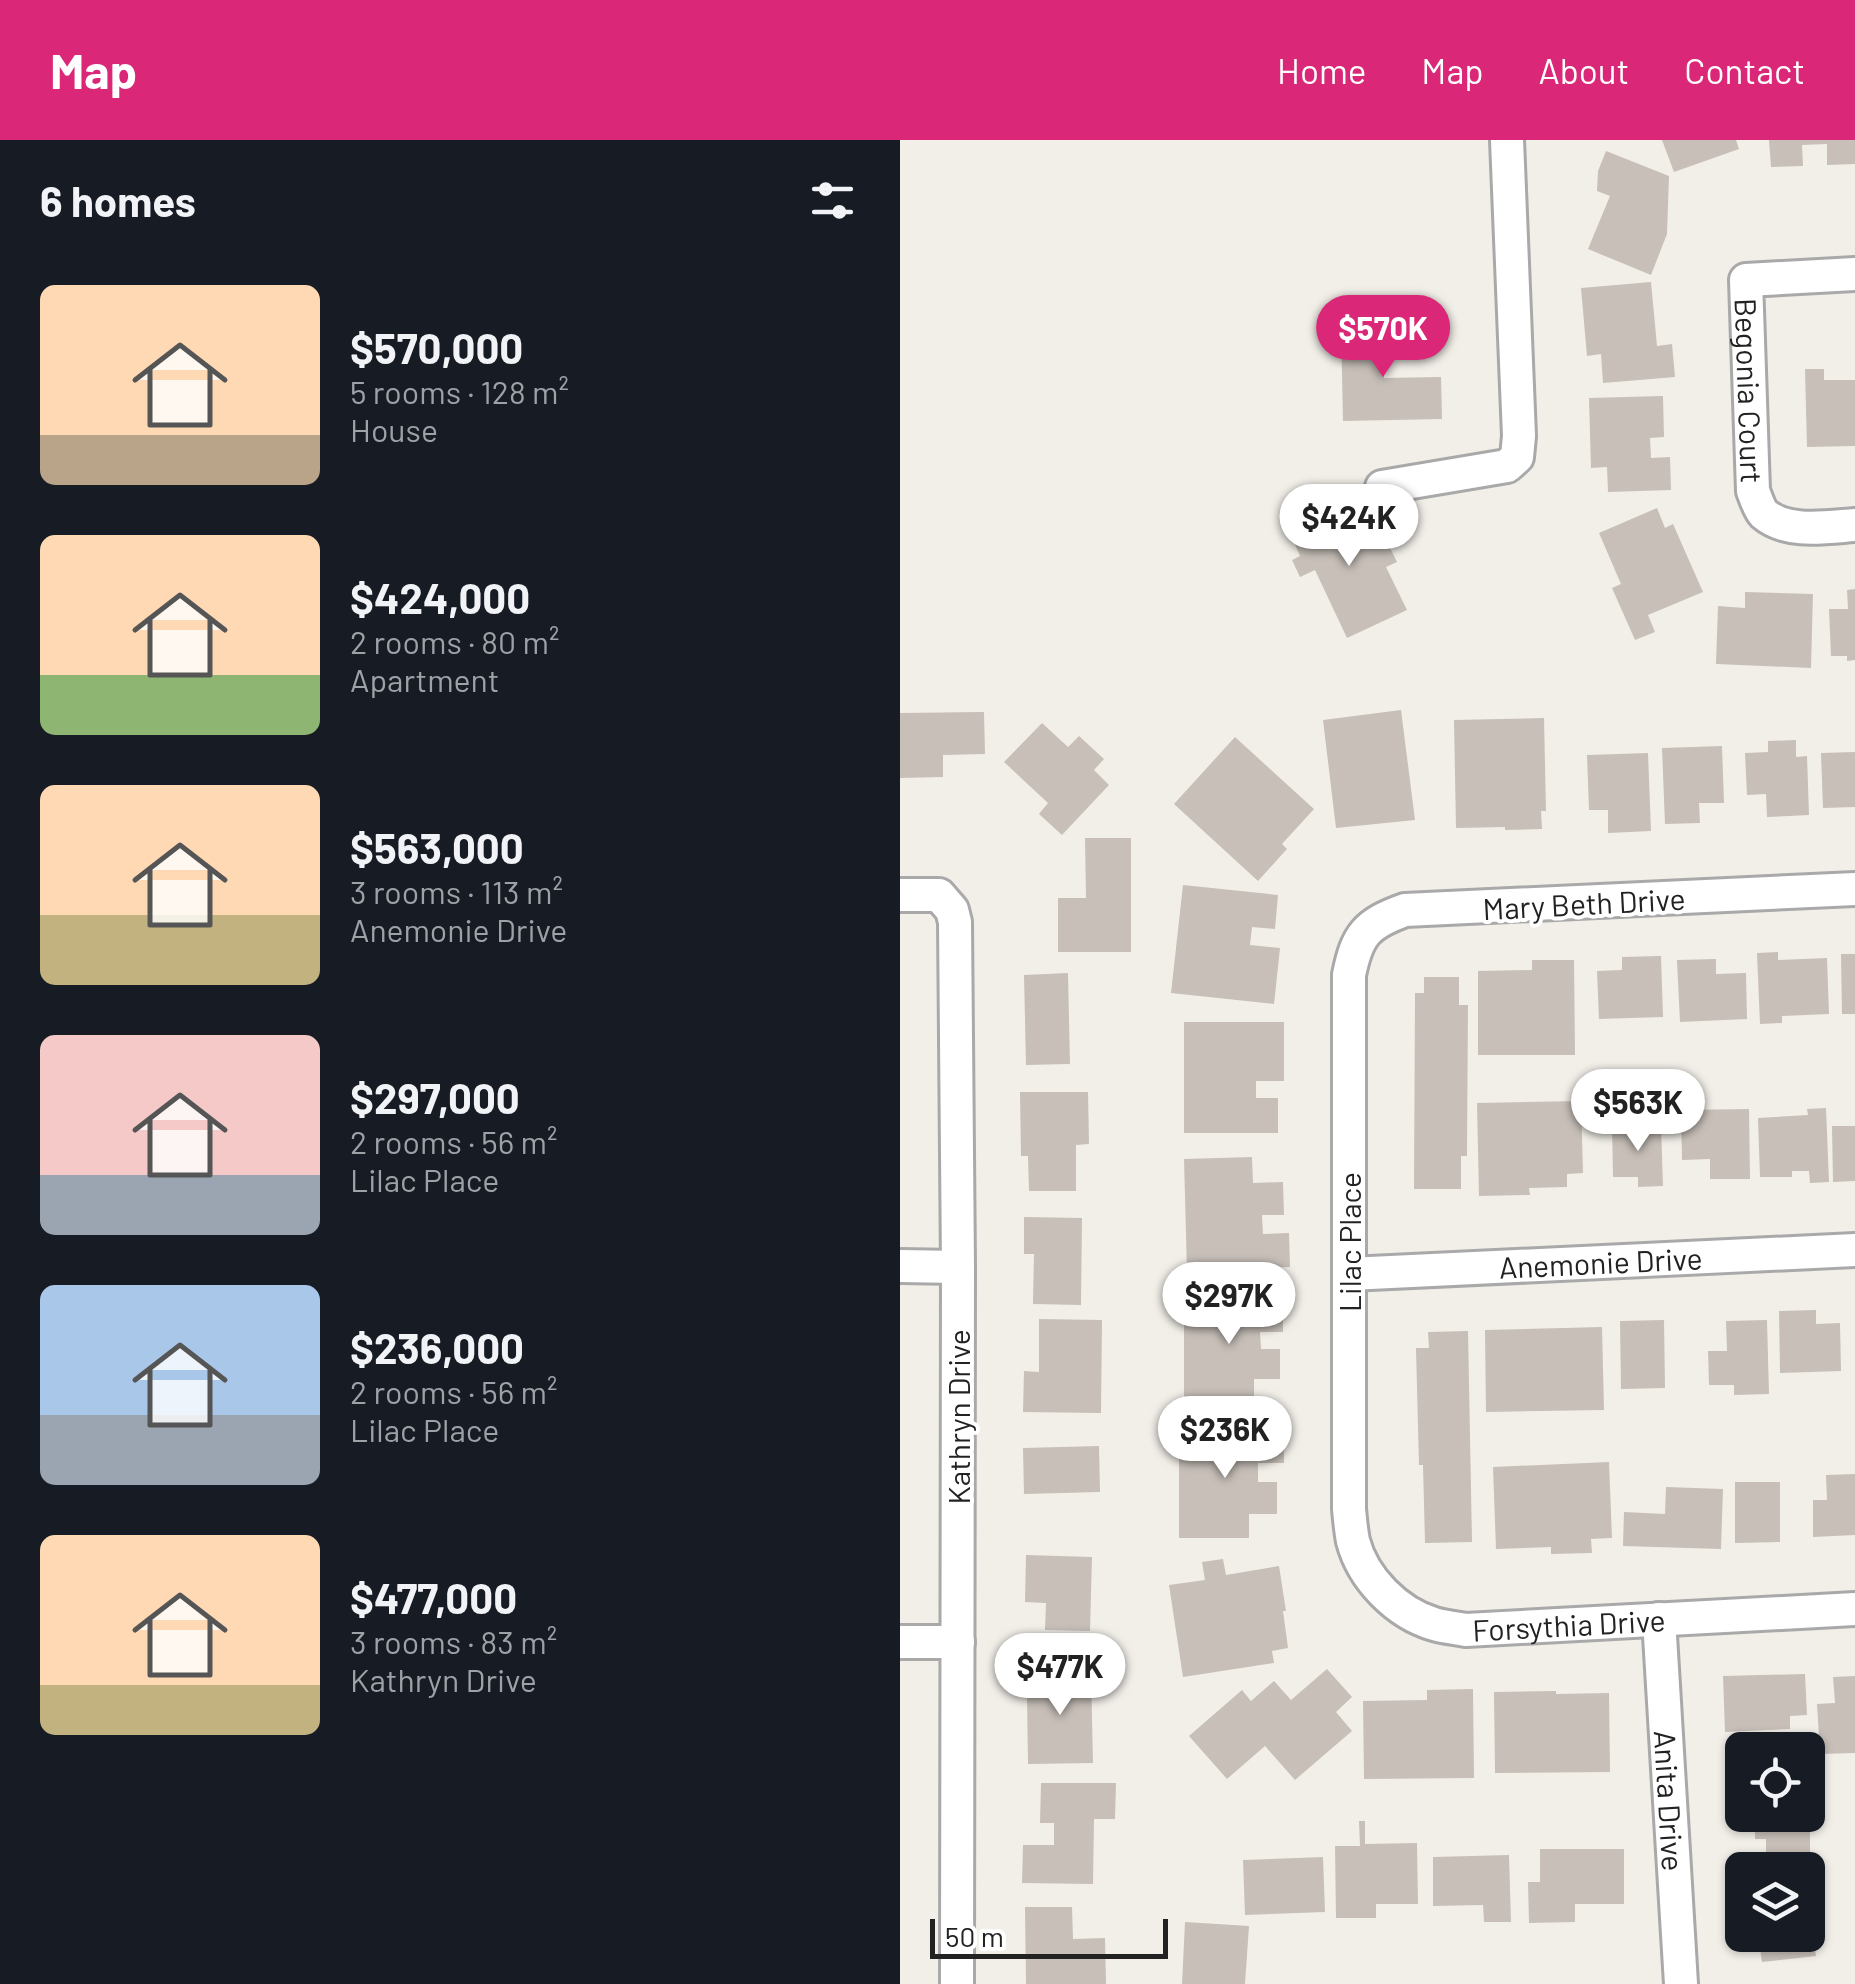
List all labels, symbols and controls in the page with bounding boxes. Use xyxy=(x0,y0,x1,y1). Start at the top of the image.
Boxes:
text: Map xyxy=(50,41,137,99)
text: Home xyxy=(1277,49,1366,91)
text: Map xyxy=(1421,49,1484,91)
text: About xyxy=(1539,49,1629,91)
text: Contact xyxy=(1684,49,1805,91)
icon: filters xyxy=(805,173,860,228)
text: 6 homes xyxy=(40,175,196,225)
pin: $570K xyxy=(1313,295,1453,380)
street label: Begonia Court xyxy=(1729,298,1771,484)
text: $570K xyxy=(1338,308,1428,346)
text: $570,000 xyxy=(350,322,523,372)
icon: home xyxy=(120,325,240,445)
text: 5 rooms · 128 m² xyxy=(350,372,569,410)
text: House xyxy=(350,410,438,448)
pin: $424K xyxy=(1279,484,1419,569)
text: $424K xyxy=(1302,497,1396,535)
text: $424,000 xyxy=(350,572,530,622)
icon: home xyxy=(120,575,240,695)
text: 2 rooms · 80 m² xyxy=(350,622,559,660)
text: Apartment xyxy=(350,660,499,698)
text: $563,000 xyxy=(350,822,524,872)
icon: home xyxy=(120,825,240,945)
text: 3 rooms · 113 m² xyxy=(350,872,563,910)
street label: Mary Beth Drive xyxy=(1482,880,1686,926)
text: Anemonie Drive xyxy=(350,910,567,948)
pin: $563K xyxy=(1568,1069,1708,1154)
text: $297,000 xyxy=(350,1072,520,1122)
icon: home xyxy=(120,1075,240,1195)
text: $563K xyxy=(1593,1082,1683,1120)
text: 2 rooms · 56 m² xyxy=(350,1122,558,1160)
text: Lilac Place xyxy=(350,1160,499,1198)
street label: Lilac Place xyxy=(1331,1172,1367,1312)
street label: Anemonie Drive xyxy=(1498,1239,1703,1285)
pin: $297K xyxy=(1159,1262,1299,1347)
text: $297K xyxy=(1184,1275,1274,1313)
text: $236,000 xyxy=(350,1322,524,1372)
icon: home xyxy=(120,1325,240,1445)
street label: Kathryn Drive xyxy=(940,1329,976,1505)
text: 2 rooms · 56 m² xyxy=(350,1372,558,1410)
pin: $236K xyxy=(1155,1396,1295,1481)
text: $236K xyxy=(1180,1409,1270,1447)
text: Lilac Place xyxy=(350,1410,499,1448)
text: $477,000 xyxy=(350,1572,517,1622)
icon: home xyxy=(120,1575,240,1695)
street label: Forsythia Drive xyxy=(1471,1601,1666,1648)
text: 3 rooms · 83 m² xyxy=(350,1622,557,1660)
pin: $477K xyxy=(990,1633,1130,1718)
text: $477K xyxy=(1016,1646,1104,1684)
text: Kathryn Drive xyxy=(350,1660,537,1698)
street label: Anita Drive xyxy=(1648,1729,1692,1872)
map controls xyxy=(1725,1732,1825,1952)
button: locate xyxy=(1725,1732,1825,1832)
button: layers xyxy=(1725,1852,1825,1952)
scale bar xyxy=(930,1914,1168,1958)
text: 50 m xyxy=(945,1919,1004,1953)

